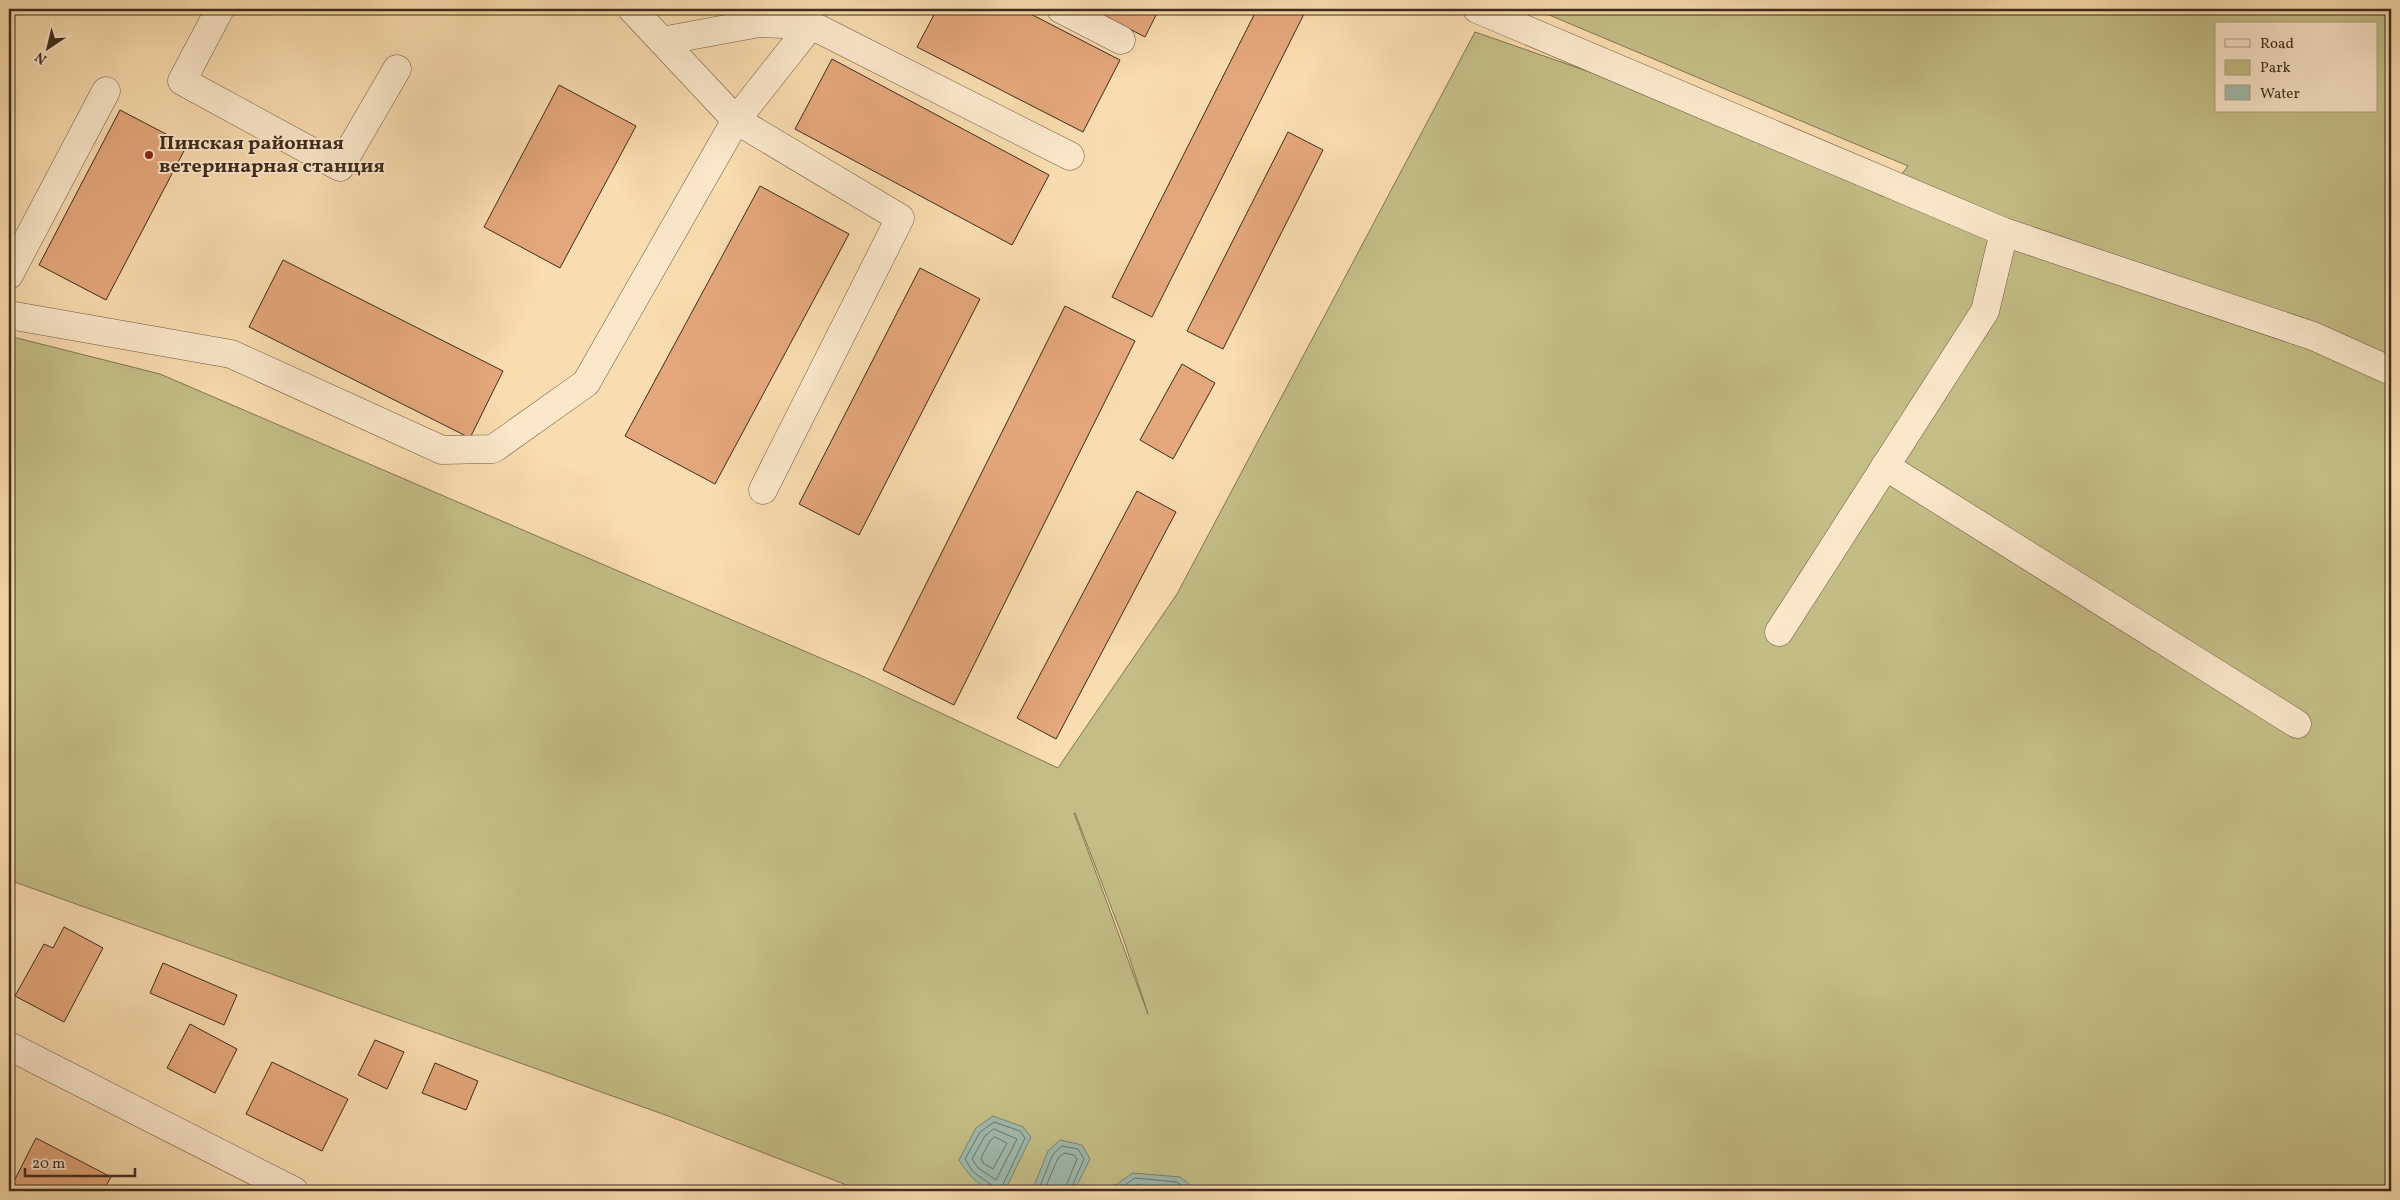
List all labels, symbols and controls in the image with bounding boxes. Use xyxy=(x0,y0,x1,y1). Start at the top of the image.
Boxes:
north arrow xyxy=(22,22,72,72)
legend xyxy=(2215,22,2378,112)
text: Road xyxy=(2260,34,2294,55)
text: N xyxy=(32,47,51,68)
text: Park xyxy=(2260,58,2291,79)
text: Water xyxy=(2260,84,2300,105)
place label: Пинская районная ветеринарная станция xyxy=(159,130,385,181)
marker: Пинская районная ветеринарная станция xyxy=(143,149,155,161)
scale bar xyxy=(25,1145,135,1177)
text: 20 m xyxy=(32,1154,65,1175)

